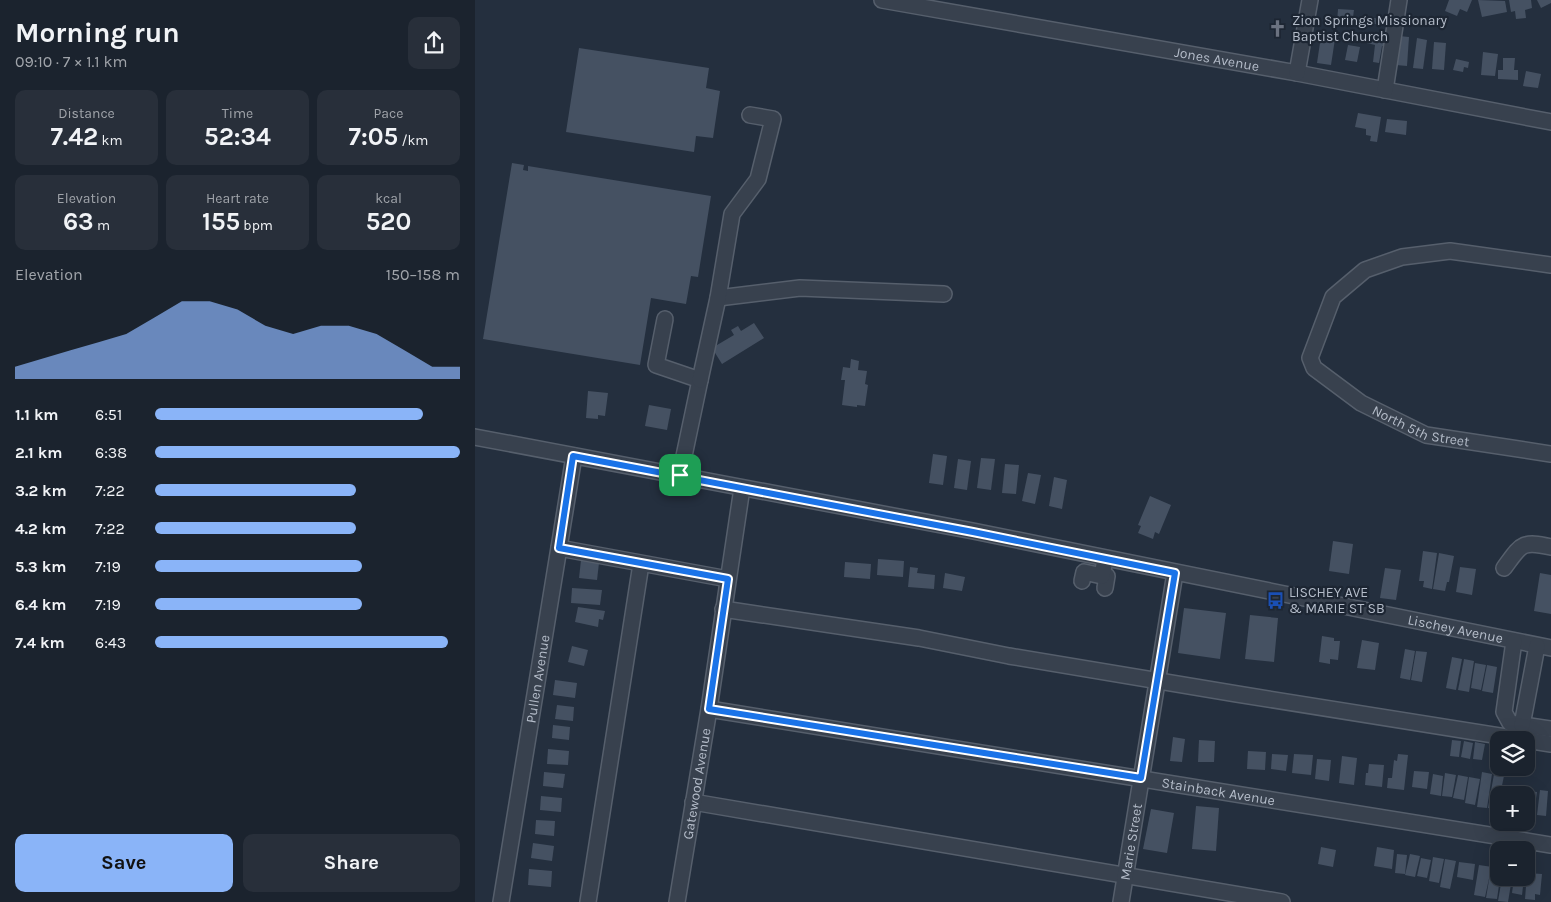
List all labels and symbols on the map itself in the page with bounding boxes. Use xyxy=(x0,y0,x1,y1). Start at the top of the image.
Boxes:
place label: Zion Springs Missionary Baptist Church xyxy=(1292,12,1448,45)
church icon: Zion Springs Missionary Baptist Church xyxy=(1268,18,1288,38)
street label: Jones Avenue xyxy=(1173,43,1261,75)
street label: North 5th Street xyxy=(1369,401,1471,450)
pin xyxy=(659,454,701,496)
place label: LISCHEY AVE & MARIE ST SB xyxy=(1289,584,1385,617)
bus stop icon: LISCHEY AVE & MARIE ST SB xyxy=(1265,590,1285,610)
street label: Lischey Avenue xyxy=(1406,611,1505,647)
street label: Pullen Avenue xyxy=(522,634,553,724)
street label: Gatewood Avenue xyxy=(679,727,714,840)
street label: Stainback Avenue xyxy=(1160,774,1276,809)
street label: Marie Street xyxy=(1116,802,1146,882)

